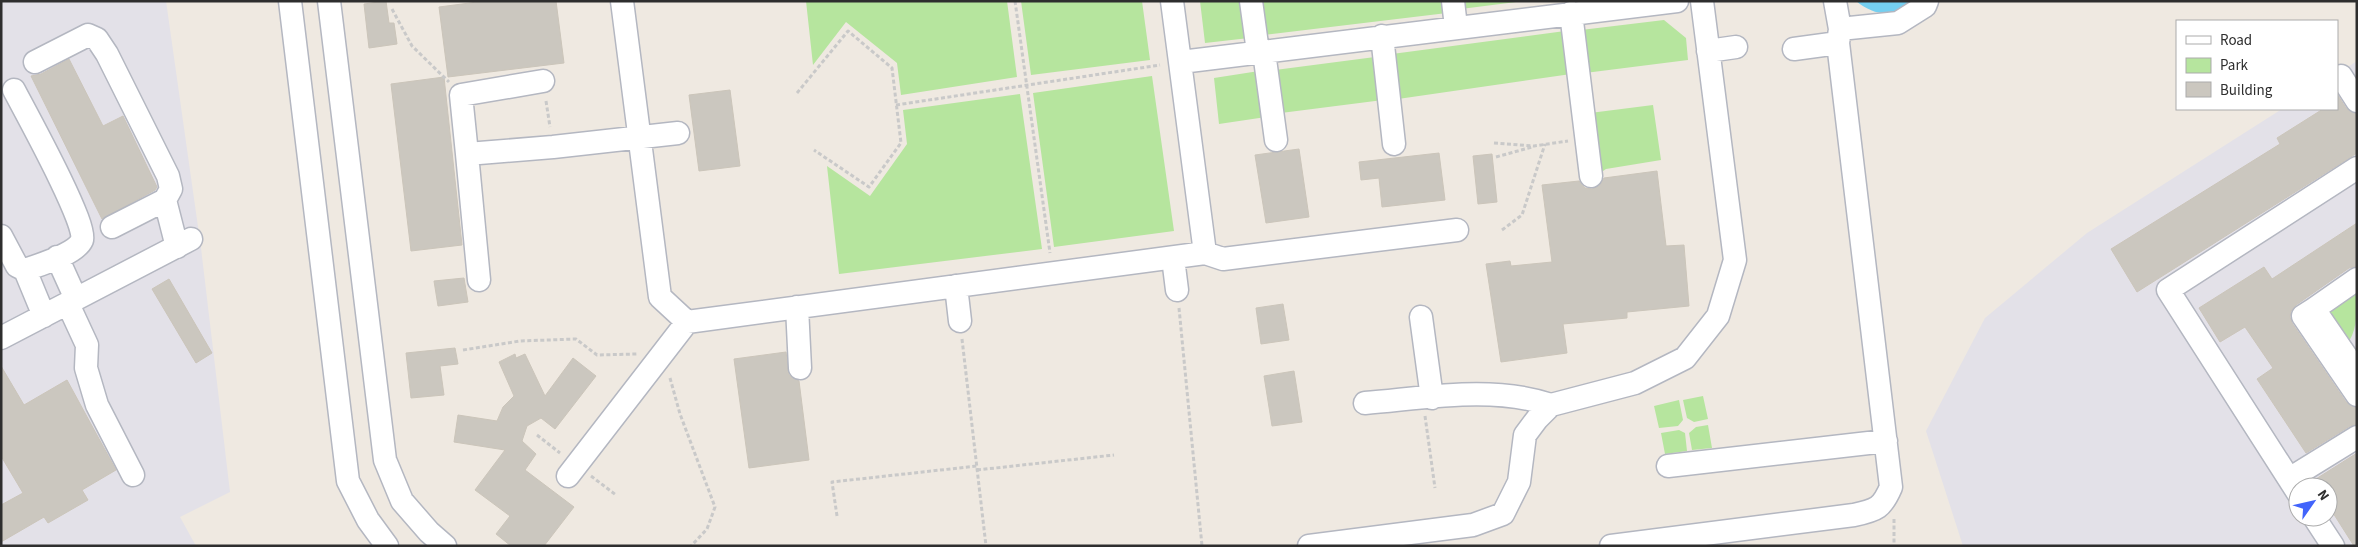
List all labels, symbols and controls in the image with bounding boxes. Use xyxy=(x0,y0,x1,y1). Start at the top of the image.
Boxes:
legend xyxy=(2176,20,2338,110)
text: Road xyxy=(2220,30,2252,51)
text: Park xyxy=(2220,55,2249,76)
text: Building xyxy=(2220,80,2273,101)
north arrow xyxy=(2288,477,2338,527)
text: N xyxy=(2312,486,2334,505)

